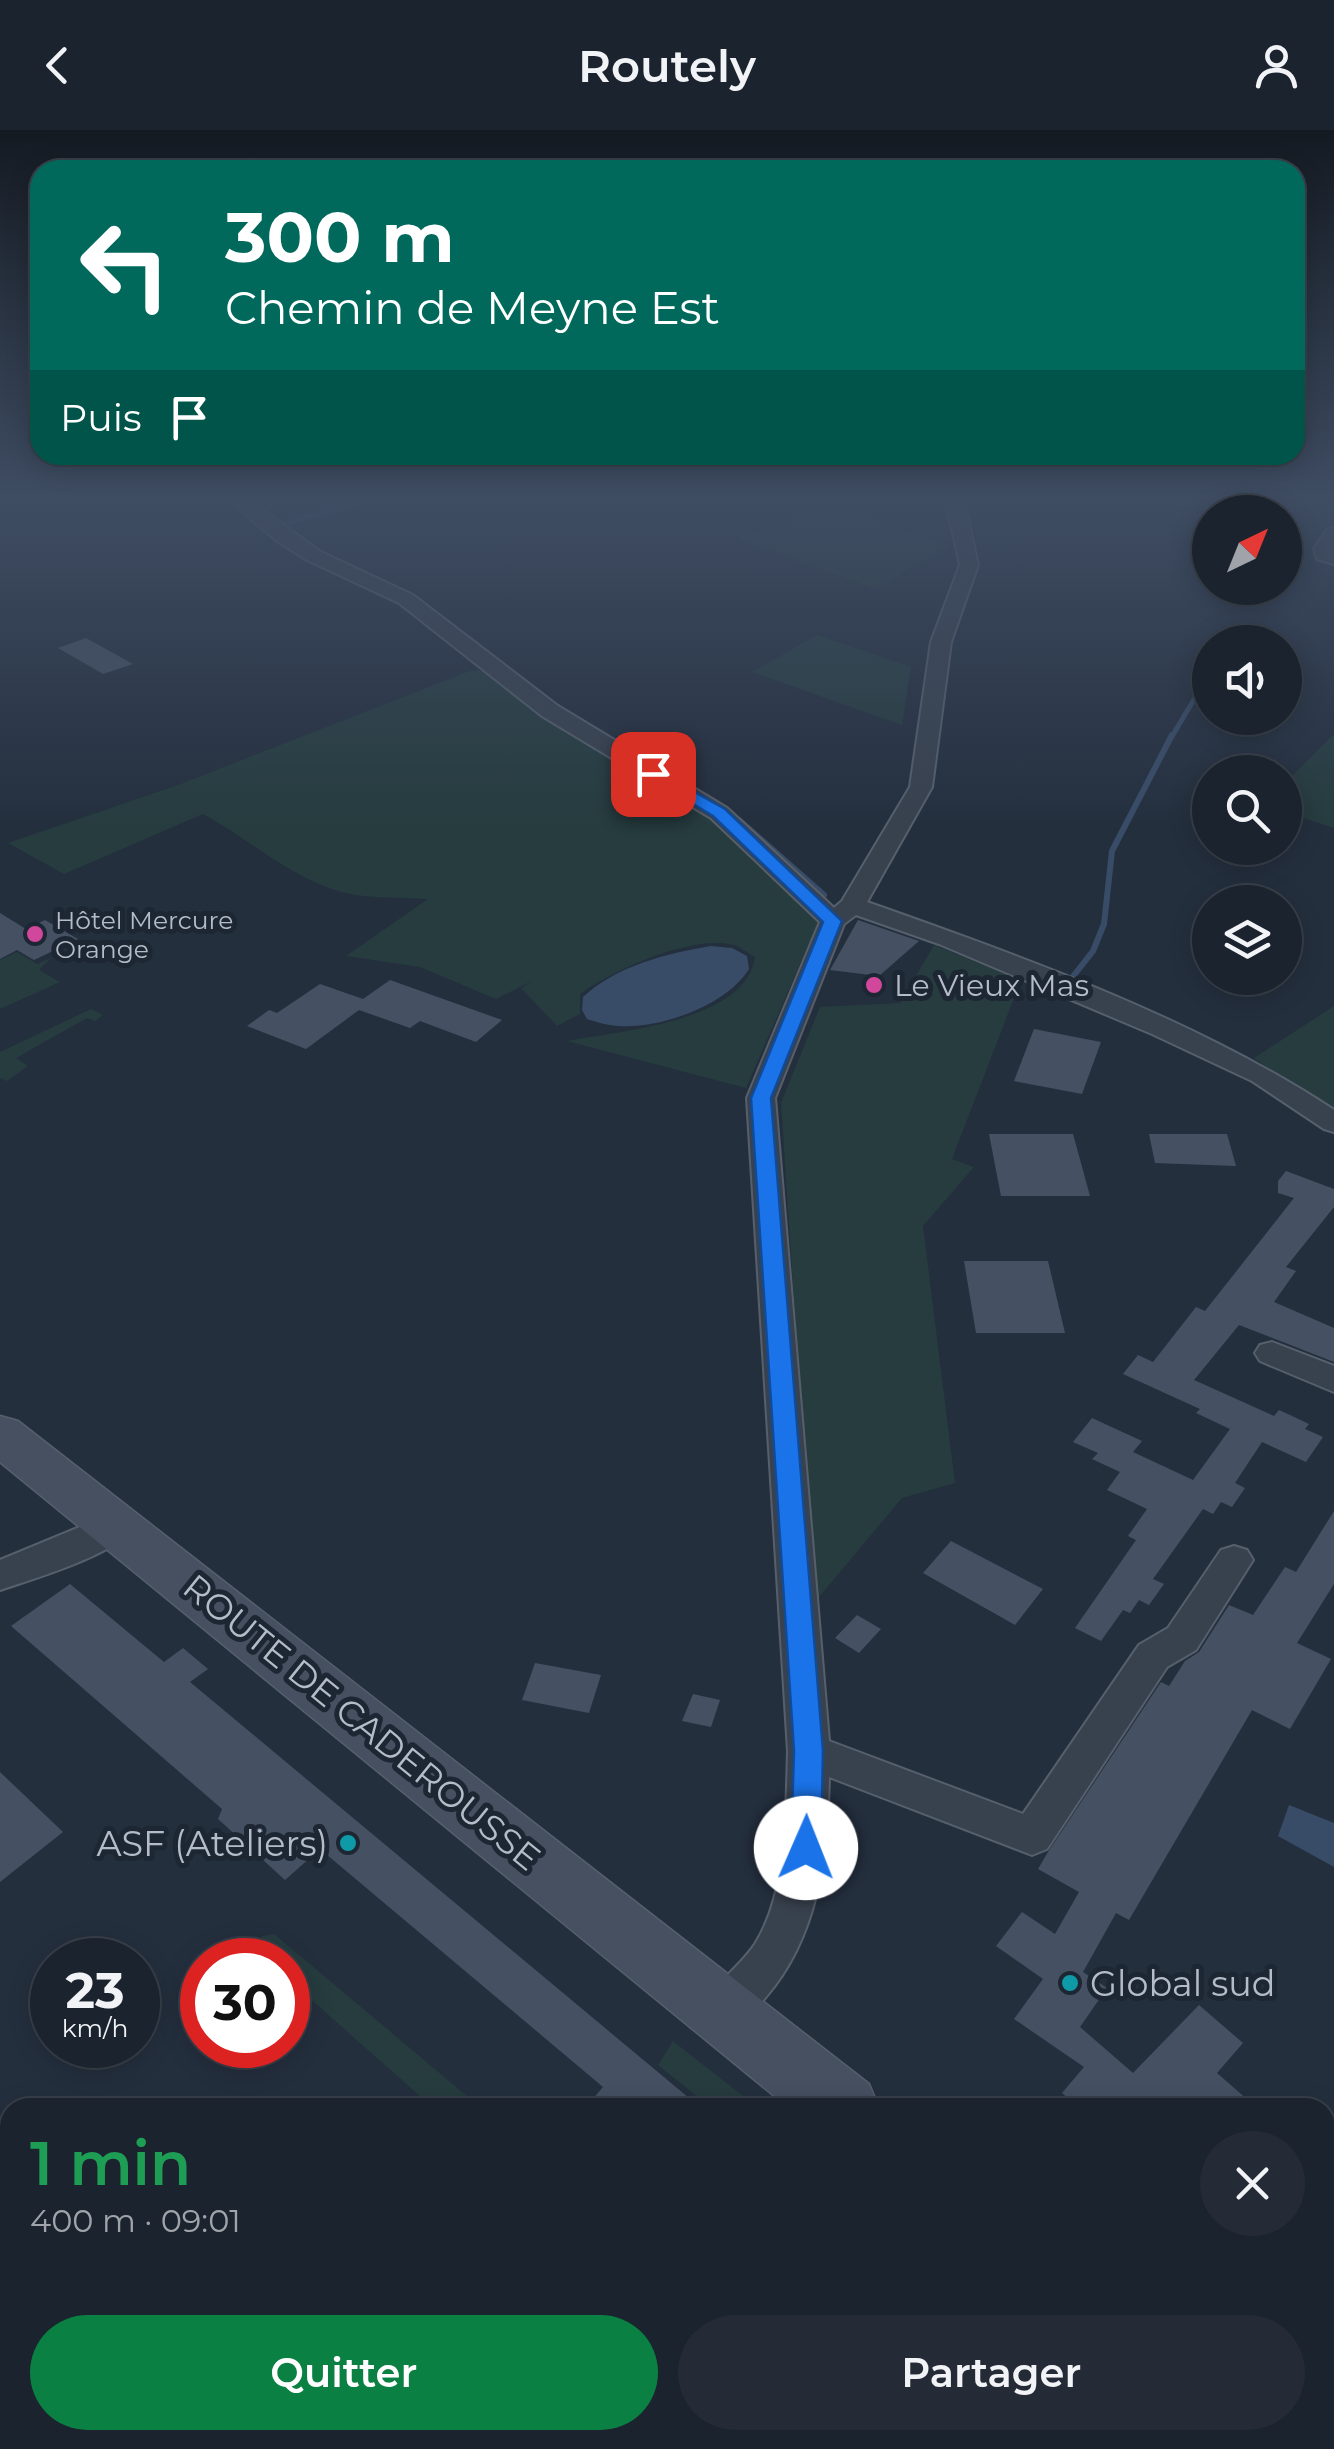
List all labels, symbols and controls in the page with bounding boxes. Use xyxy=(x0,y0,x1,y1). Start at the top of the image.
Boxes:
icon: back xyxy=(30,38,85,93)
text: Routely xyxy=(578,38,756,93)
icon: person xyxy=(1249,38,1304,93)
text: 300 m xyxy=(225,194,455,280)
icon: left xyxy=(60,200,190,330)
text: Chemin de Meyne Est xyxy=(225,280,720,335)
icon: arrive xyxy=(162,390,217,445)
text: Puis xyxy=(60,394,142,441)
north arrow xyxy=(1192,495,1302,605)
map controls xyxy=(1192,495,1302,995)
button: sound xyxy=(1192,625,1302,735)
pin xyxy=(611,732,696,817)
icon: arrive xyxy=(626,747,681,802)
button: search xyxy=(1192,755,1302,865)
button: layers xyxy=(1192,885,1302,995)
place label: Hôtel Mercure Orange xyxy=(55,905,233,964)
marker: Hôtel Mercure Orange xyxy=(24,923,46,945)
place label: Le Vieux Mas xyxy=(894,967,1089,1004)
marker: Le Vieux Mas xyxy=(863,974,885,996)
street label: ROUTE DE CADEROUSSE xyxy=(175,1565,549,1879)
position arrow xyxy=(754,1796,858,1900)
place label: ASF (Ateliers) xyxy=(96,1822,328,1865)
marker: ASF (Ateliers) xyxy=(337,1832,359,1854)
speed limit sign: 30 xyxy=(180,1938,310,2068)
text: 23 xyxy=(65,1960,125,2021)
place label: Global sud xyxy=(1090,1962,1276,2005)
marker: Global sud xyxy=(1059,1972,1081,1994)
text: km/h xyxy=(62,2013,128,2043)
text: 1 min xyxy=(30,2127,191,2200)
button: close xyxy=(1200,2131,1305,2236)
text: 400 m · 09:01 xyxy=(30,2201,241,2240)
button: Quitter xyxy=(30,2315,658,2430)
button: Partager xyxy=(678,2315,1305,2430)

